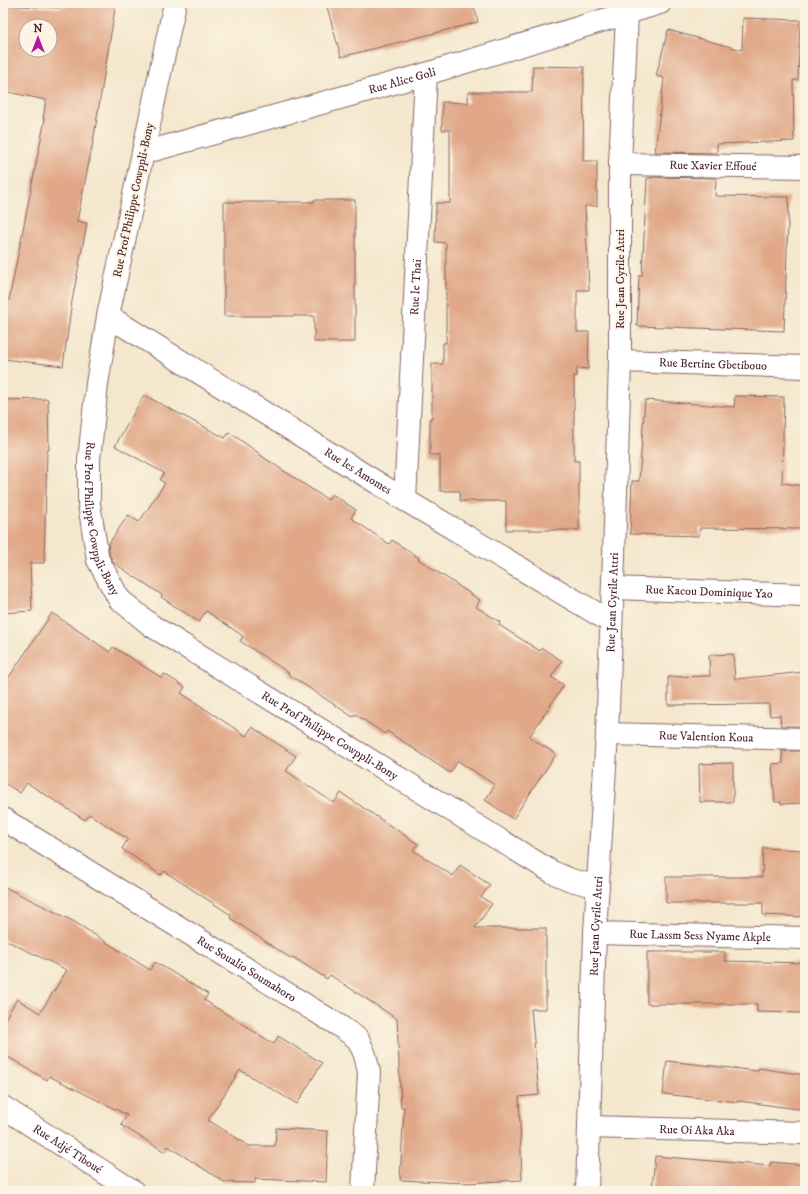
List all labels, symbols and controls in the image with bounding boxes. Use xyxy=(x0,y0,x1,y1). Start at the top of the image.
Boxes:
north arrow xyxy=(18,18,58,58)
text: N xyxy=(33,22,43,36)
street label: Rue Alice Goli xyxy=(367,64,438,98)
street label: Rue Prof Philippe Cowppli-Bony xyxy=(110,121,157,279)
street label: Rue Xavier Effoué xyxy=(669,158,757,174)
street label: Rue Jean Cyrile Attri xyxy=(613,229,628,329)
street label: Rue le Thaï xyxy=(407,258,425,316)
street label: Rue Bertine Gbetibouo xyxy=(659,355,767,374)
street label: Rue Prof Philippe Cowppli-Bony xyxy=(81,441,123,598)
street label: Rue les Amomes xyxy=(321,445,394,498)
street label: Rue Jean Cyrile Attri xyxy=(603,552,622,653)
street label: Rue Kacou Dominique Yao xyxy=(645,582,773,602)
street label: Rue Prof Philippe Cowppli-Bony xyxy=(258,688,401,784)
street label: Rue Valention Koua xyxy=(658,728,754,746)
street label: Rue Jean Cyrile Attri xyxy=(587,876,606,976)
street label: Rue Lassm Sess Nyame Akple xyxy=(629,927,771,945)
street label: Rue Soualio Soumahoro xyxy=(194,933,299,1006)
street label: Rue Adjé Tiboué xyxy=(30,1121,105,1177)
street label: Rue Oi Aka Aka xyxy=(659,1122,736,1139)

